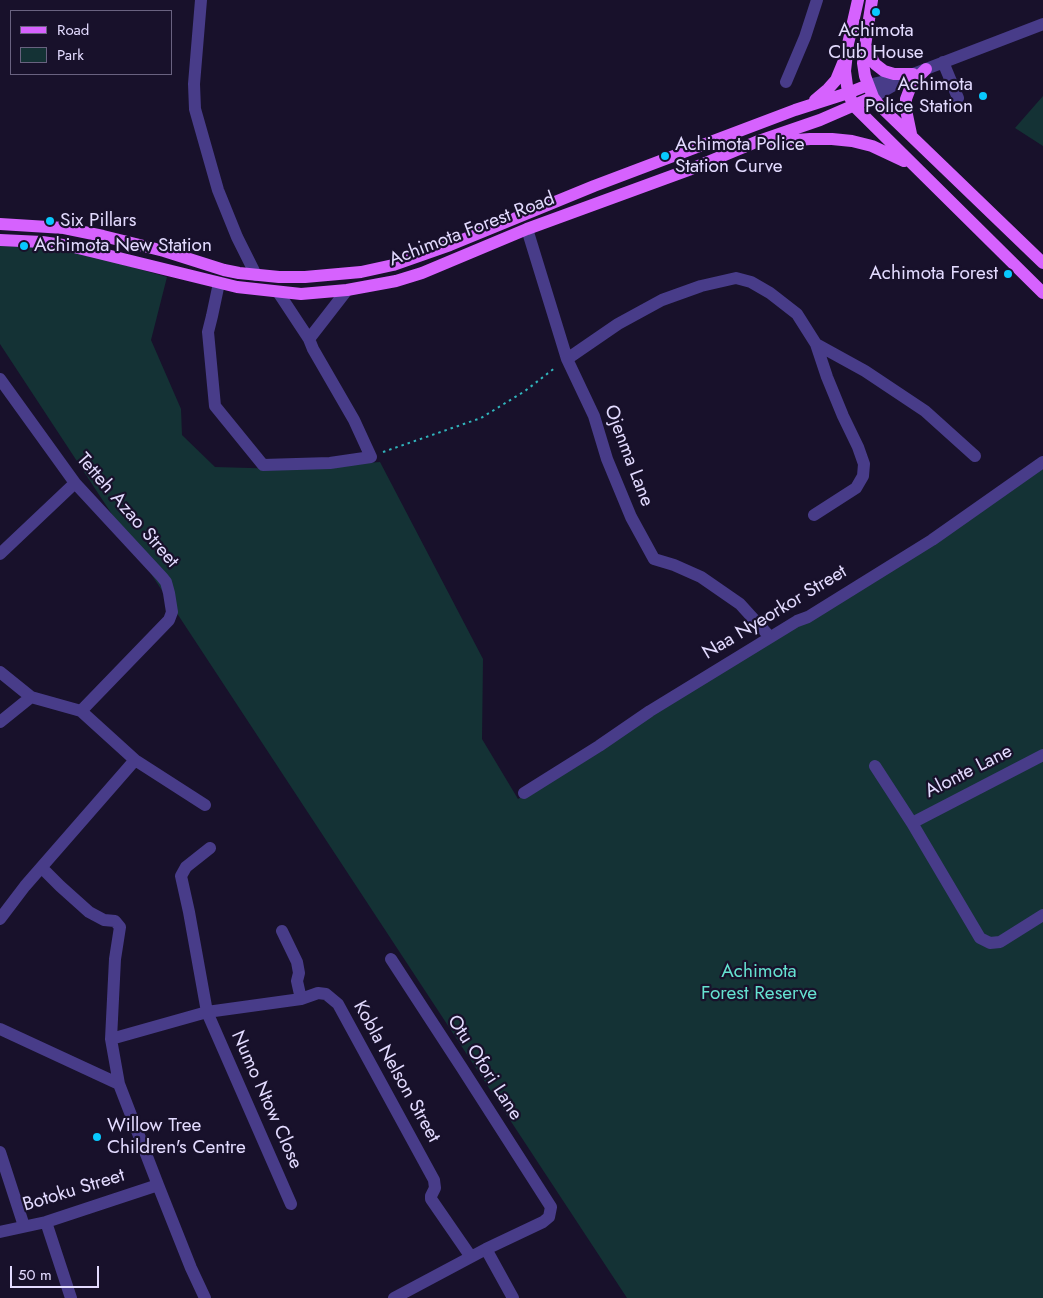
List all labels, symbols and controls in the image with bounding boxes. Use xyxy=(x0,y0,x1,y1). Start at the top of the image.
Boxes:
marker: Achimota Club House xyxy=(870,6,882,18)
legend xyxy=(10,10,172,75)
text: Road xyxy=(57,19,89,41)
place label: Achimota Club House xyxy=(828,20,924,64)
text: Park xyxy=(57,44,84,66)
place label: Achimota Police Station xyxy=(865,74,973,118)
marker: Achimota Police Station xyxy=(977,90,989,102)
place label: Achimota Police Station Curve xyxy=(675,134,805,178)
marker: Achimota Police Station Curve xyxy=(659,150,671,162)
street label: Achimota Forest Road xyxy=(386,188,558,272)
place label: Six Pillars xyxy=(60,210,136,232)
marker: Six Pillars xyxy=(44,215,56,227)
place label: Achimota New Station xyxy=(34,235,212,257)
marker: Achimota New Station xyxy=(18,240,30,252)
place label: Achimota Forest xyxy=(869,263,998,285)
marker: Achimota Forest xyxy=(1002,268,1014,280)
street label: Ojenma Lane xyxy=(598,402,658,510)
street label: Tetteh Azao Street xyxy=(71,449,183,573)
street label: Naa Nyeorkor Street xyxy=(699,561,851,665)
street label: Alonte Lane xyxy=(922,740,1016,804)
park label: Achimota Forest Reserve xyxy=(701,961,817,1005)
street label: Kobla Nelson Street xyxy=(348,997,444,1147)
street label: Otu Ofori Lane xyxy=(442,1011,526,1125)
street label: Numo Ntow Close xyxy=(225,1027,307,1173)
place label: Willow Tree Children's Centre xyxy=(107,1115,246,1159)
marker: Willow Tree Children's Centre xyxy=(91,1131,103,1143)
street label: Botoku Street xyxy=(20,1165,128,1217)
scale bar xyxy=(12,1256,101,1288)
text: 50 m xyxy=(18,1264,52,1286)

